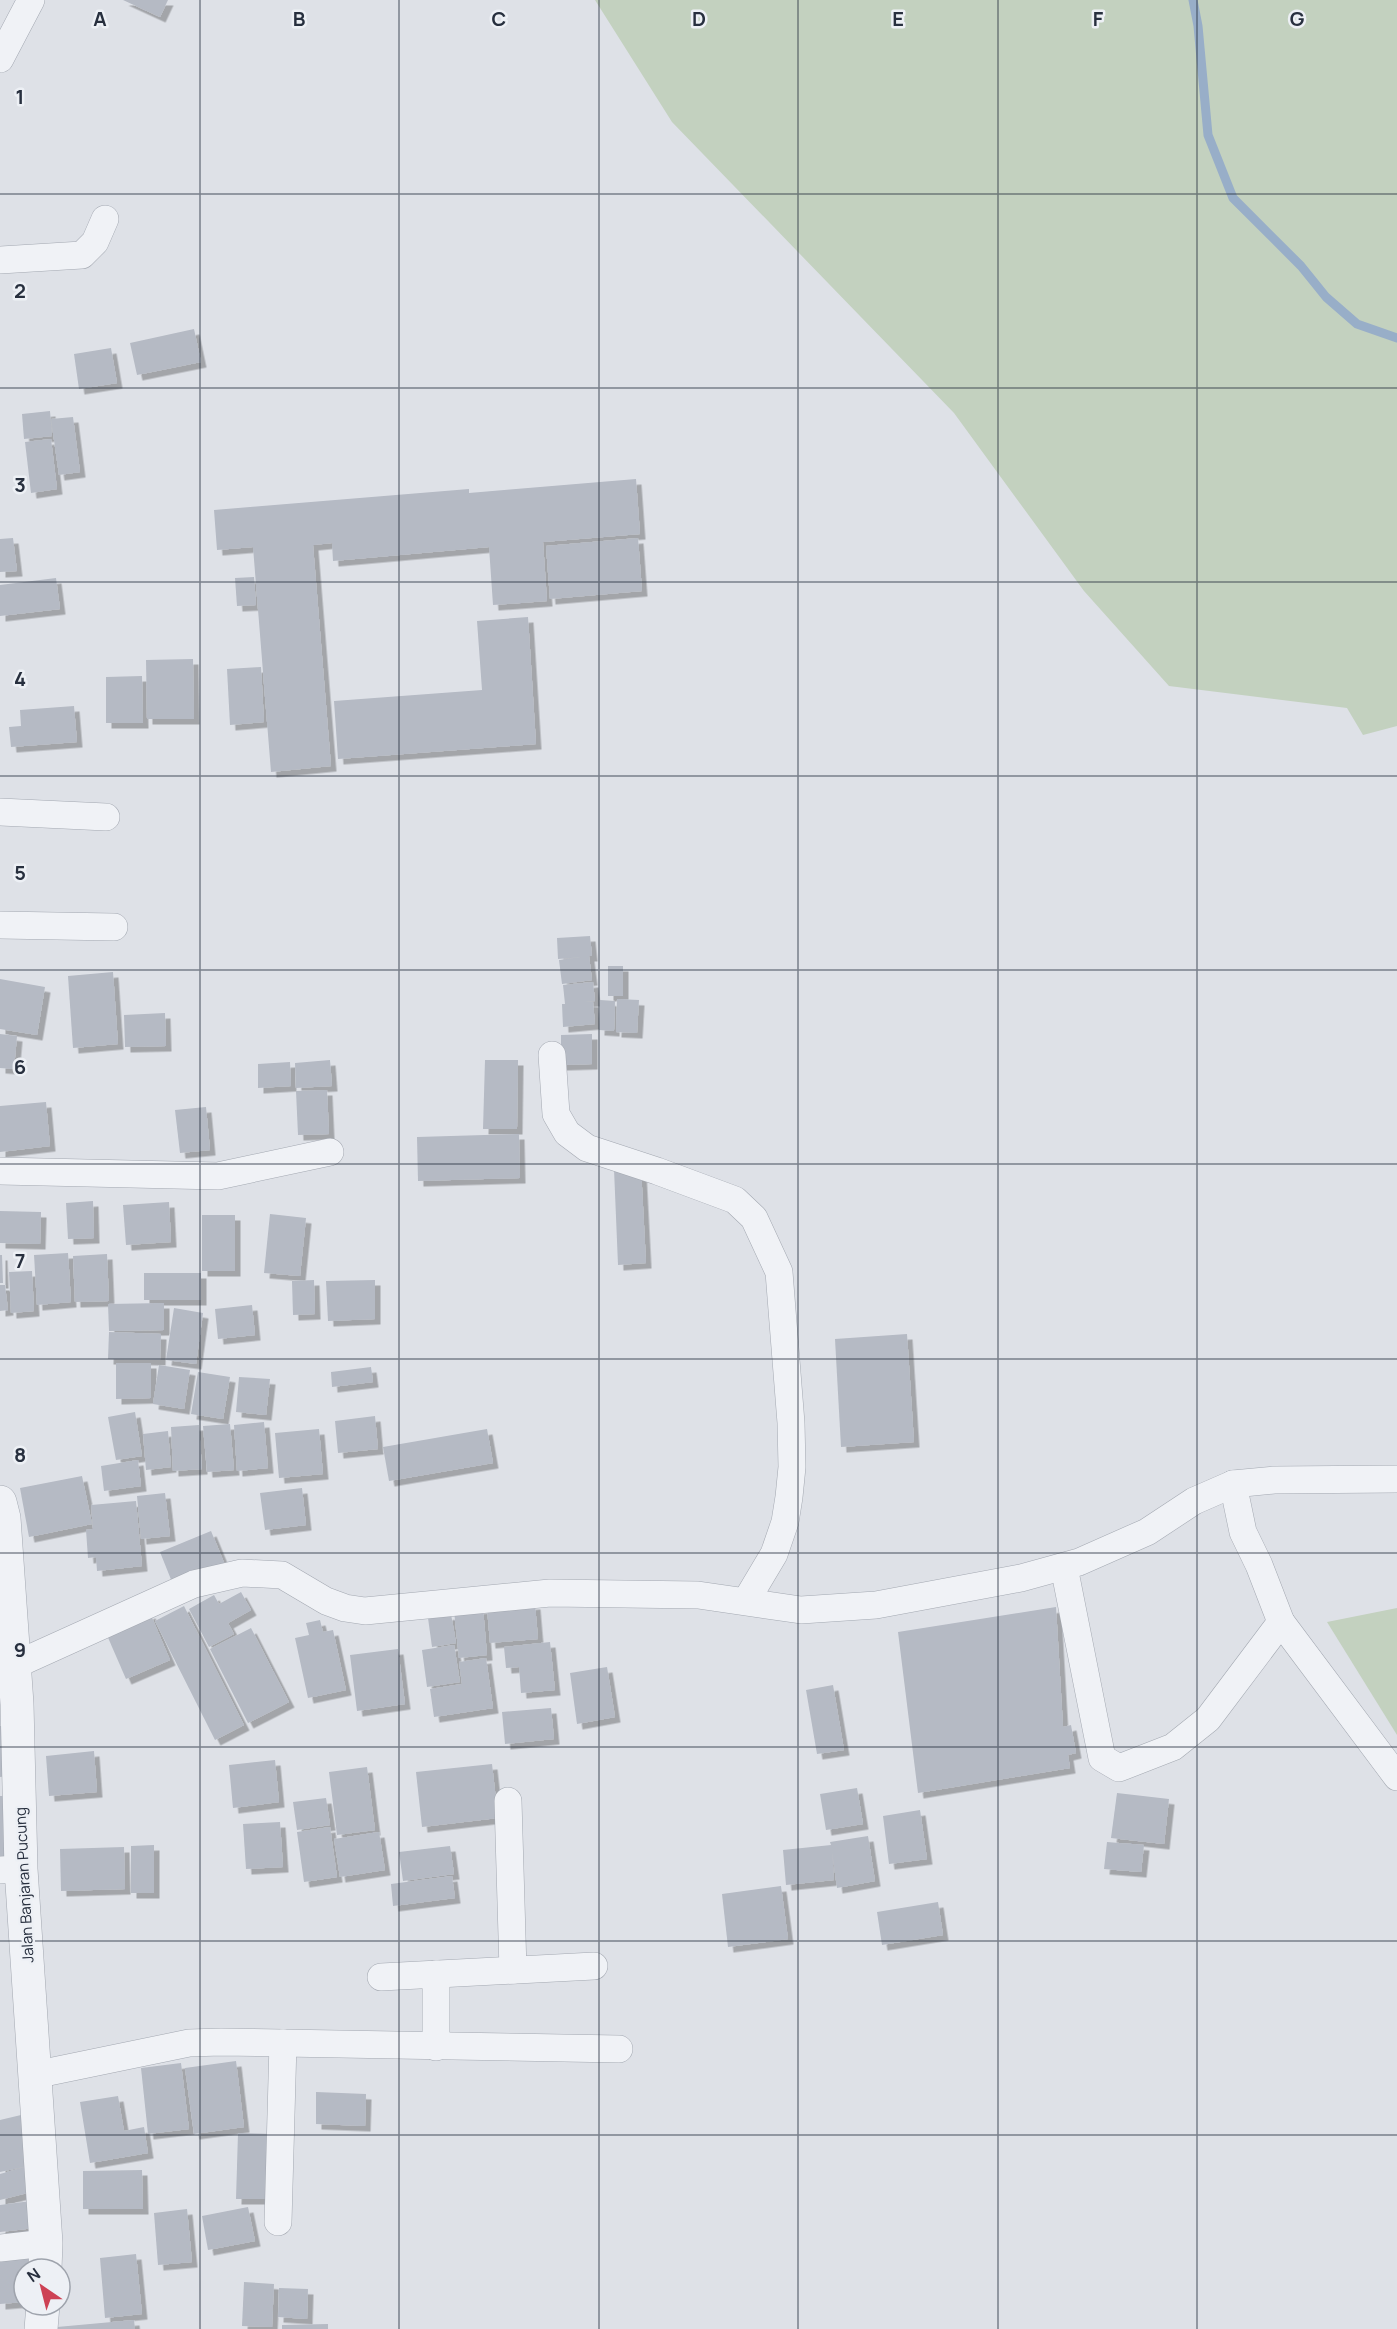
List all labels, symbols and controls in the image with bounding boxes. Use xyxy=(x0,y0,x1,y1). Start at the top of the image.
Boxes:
text: A xyxy=(93,5,107,32)
text: B xyxy=(293,5,306,32)
text: C xyxy=(492,5,506,32)
text: D xyxy=(692,5,706,32)
text: E xyxy=(892,5,904,32)
text: F xyxy=(1093,5,1104,32)
text: G xyxy=(1290,5,1305,32)
text: 1 xyxy=(16,83,24,110)
text: 2 xyxy=(14,277,26,304)
text: 3 xyxy=(14,471,26,498)
text: 4 xyxy=(14,665,26,692)
text: 5 xyxy=(14,859,26,886)
text: 6 xyxy=(14,1053,26,1080)
text: 7 xyxy=(15,1247,25,1274)
text: 8 xyxy=(14,1441,26,1468)
text: 9 xyxy=(14,1636,26,1663)
street label: Jalan Banjaran Pucung xyxy=(9,1807,39,1963)
north arrow xyxy=(12,2257,72,2317)
text: N xyxy=(22,2262,44,2287)

